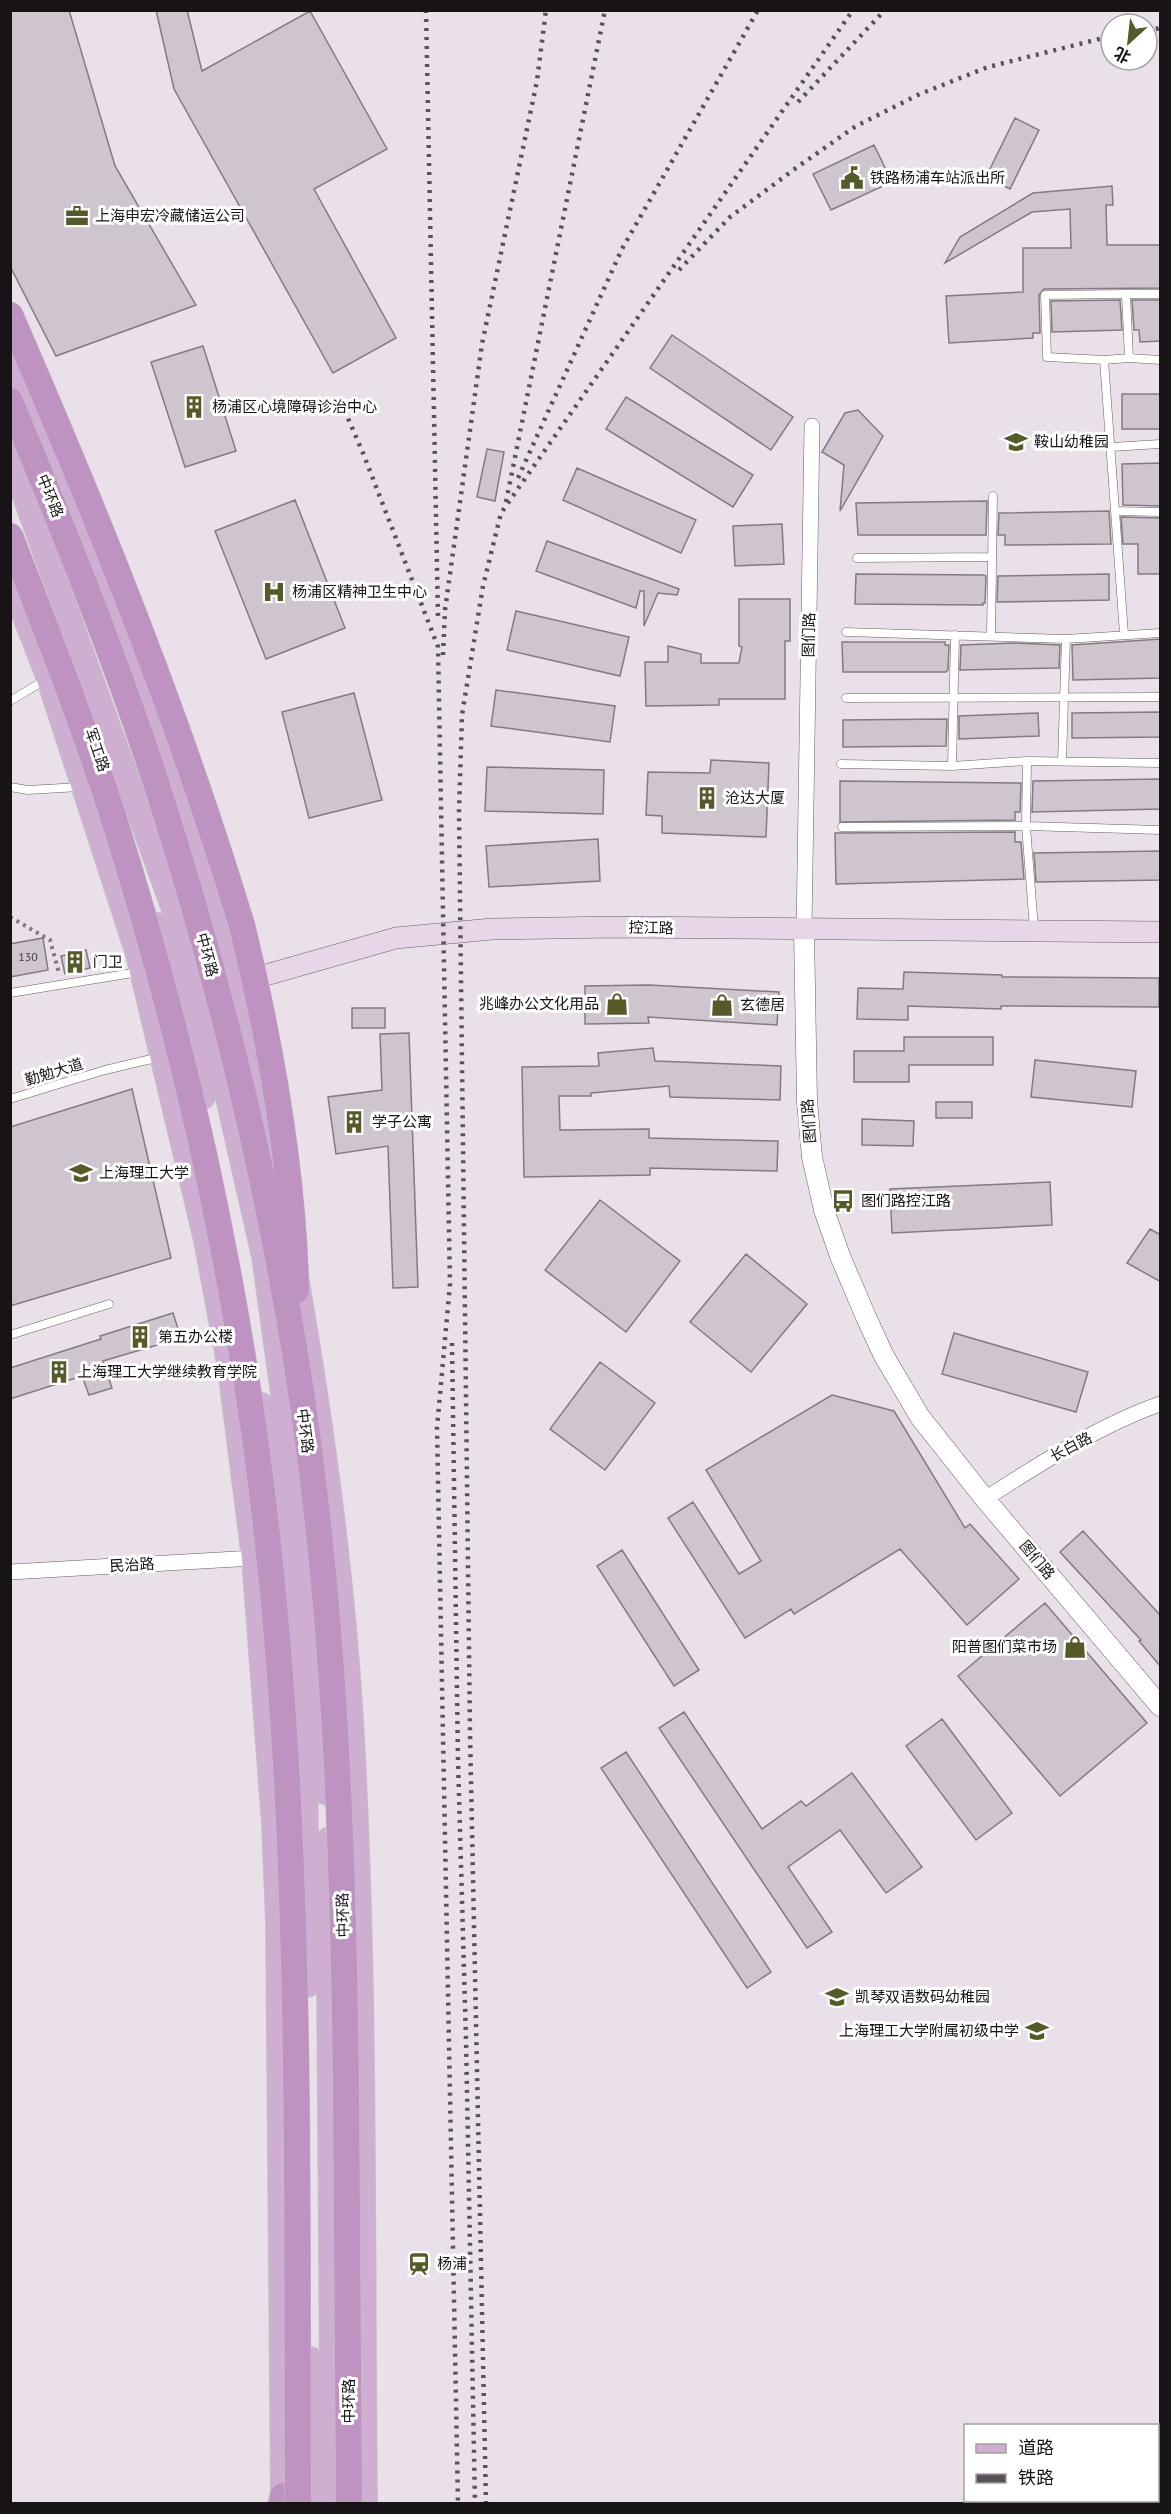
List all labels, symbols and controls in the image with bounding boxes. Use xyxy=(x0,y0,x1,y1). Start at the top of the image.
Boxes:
north arrow xyxy=(1099,12,1159,72)
text: 北 xyxy=(1111,43,1134,68)
public building icon: 铁路杨浦车站派出所 xyxy=(839,165,865,191)
place label: 铁路杨浦车站派出所 xyxy=(870,168,1005,187)
office icon: 上海申宏冷藏储运公司 xyxy=(64,203,90,229)
place label: 上海申宏冷藏储运公司 xyxy=(95,206,245,225)
building icon: 杨浦区心境障碍诊治中心 xyxy=(181,394,207,420)
place label: 杨浦区心境障碍诊治中心 xyxy=(212,397,377,416)
school or university icon: 鞍山幼稚园 xyxy=(1003,429,1029,455)
place label: 鞍山幼稚园 xyxy=(1034,432,1109,451)
street label: 中环路 xyxy=(33,471,68,520)
hospital icon: 杨浦区精神卫生中心 xyxy=(261,579,287,605)
place label: 杨浦区精神卫生中心 xyxy=(292,582,427,601)
street label: 图们路 xyxy=(799,612,818,658)
street label: 军工路 xyxy=(81,725,114,774)
building icon: 沧达大厦 xyxy=(694,785,720,811)
place label: 沧达大厦 xyxy=(725,788,785,807)
street label: 控江路 xyxy=(628,918,674,937)
street label: 中环路 xyxy=(192,931,222,979)
house number: 130 xyxy=(18,949,38,964)
building icon: 门卫 xyxy=(62,949,88,975)
place label: 门卫 xyxy=(93,952,123,971)
shop icon: 兆峰办公文化用品 xyxy=(604,991,630,1017)
shop icon: 玄德居 xyxy=(709,992,735,1018)
place label: 兆峰办公文化用品 xyxy=(479,994,599,1013)
place label: 玄德居 xyxy=(740,995,785,1014)
street label: 勤勉大道 xyxy=(22,1054,85,1089)
street label: 图们路 xyxy=(797,1098,820,1144)
building icon: 学子公寓 xyxy=(341,1109,367,1135)
place label: 学子公寓 xyxy=(372,1112,432,1131)
school or university icon: 上海理工大学 xyxy=(68,1160,94,1186)
place label: 上海理工大学 xyxy=(99,1163,189,1182)
bus stop icon: 图们路控江路 xyxy=(830,1188,856,1214)
place label: 图们路控江路 xyxy=(861,1191,951,1210)
building icon: 第五办公楼 xyxy=(127,1324,153,1350)
place label: 第五办公楼 xyxy=(158,1327,233,1346)
building icon: 上海理工大学继续教育学院 xyxy=(46,1359,72,1385)
place label: 上海理工大学继续教育学院 xyxy=(77,1362,257,1381)
street label: 中环路 xyxy=(293,1407,318,1454)
street label: 长白路 xyxy=(1046,1428,1095,1466)
street label: 图们路 xyxy=(1016,1536,1059,1583)
street label: 民治路 xyxy=(109,1554,155,1575)
shop icon: 阳普图们菜市场 xyxy=(1062,1634,1088,1660)
place label: 阳普图们菜市场 xyxy=(952,1637,1057,1656)
street label: 中环路 xyxy=(333,1892,352,1938)
school or university icon: 凯琴双语数码幼稚园 xyxy=(824,1984,850,2010)
place label: 凯琴双语数码幼稚园 xyxy=(855,1987,990,2006)
school or university icon: 上海理工大学附属初级中学 xyxy=(1024,2018,1050,2044)
place label: 上海理工大学附属初级中学 xyxy=(839,2021,1019,2040)
station icon: 杨浦 xyxy=(406,2251,432,2277)
place label: 杨浦 xyxy=(437,2254,467,2273)
street label: 中环路 xyxy=(339,2378,358,2424)
legend xyxy=(964,2424,1159,2502)
text: 道路 xyxy=(1018,2436,1054,2459)
text: 铁路 xyxy=(1018,2466,1054,2489)

